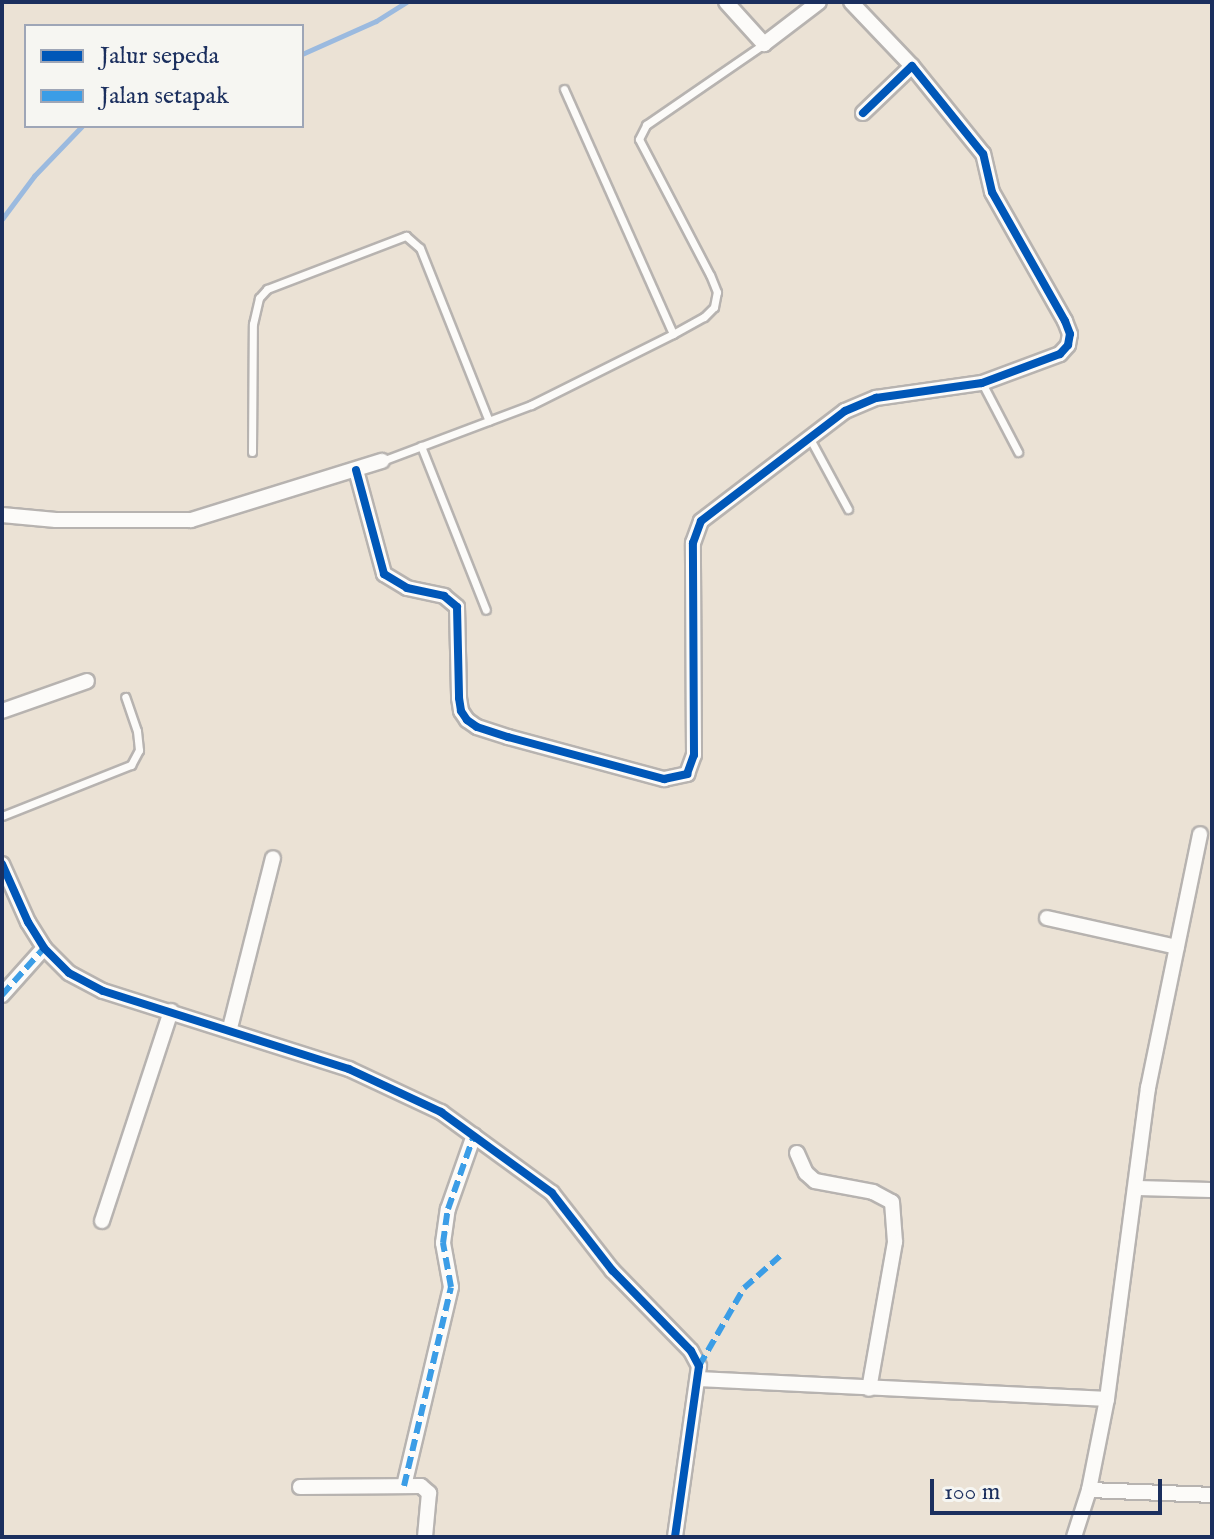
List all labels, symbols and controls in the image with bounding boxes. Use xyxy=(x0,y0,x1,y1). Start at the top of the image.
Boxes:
legend xyxy=(24,24,304,128)
text: Jalur sepeda xyxy=(100,41,219,72)
text: Jalan setapak xyxy=(100,81,229,112)
scale bar xyxy=(934,1463,1166,1513)
text: 100 m xyxy=(944,1477,1000,1508)

